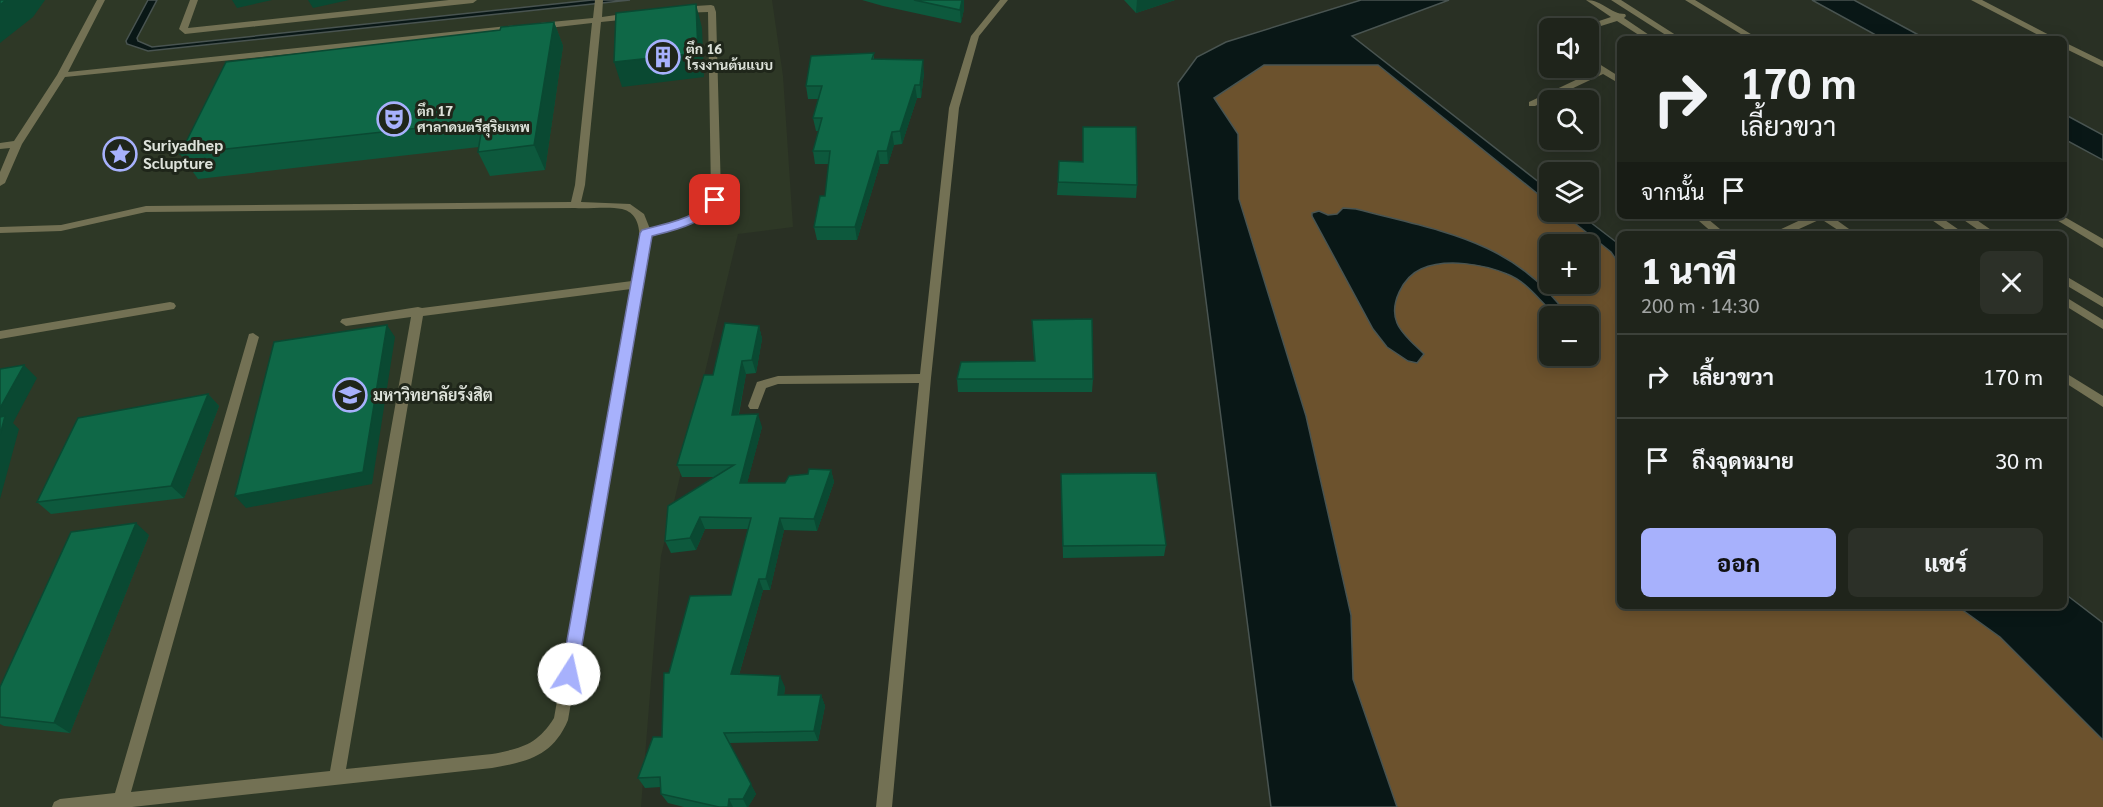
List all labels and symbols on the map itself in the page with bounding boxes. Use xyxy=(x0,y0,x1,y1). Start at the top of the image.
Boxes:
building icon: ตึก 16 โรงงานต้นแบบ xyxy=(645,39,681,75)
place label: ตึก 16 โรงงานต้นแบบ xyxy=(685,39,773,73)
theatre icon: ตึก 17 ศาลาดนตรีสุริยเทพ xyxy=(376,101,412,137)
place label: ตึก 17 ศาลาดนตรีสุริยเทพ xyxy=(417,101,530,138)
place label: Suriyadhep Sclupture xyxy=(143,134,223,173)
place icon: Suriyadhep Sclupture xyxy=(102,136,138,172)
pin xyxy=(689,174,740,225)
school or university icon: มหาวิทยาลัยรังสิต xyxy=(332,377,368,413)
place label: มหาวิทยาลัยรังสิต xyxy=(373,384,493,405)
position arrow xyxy=(537,642,601,706)

